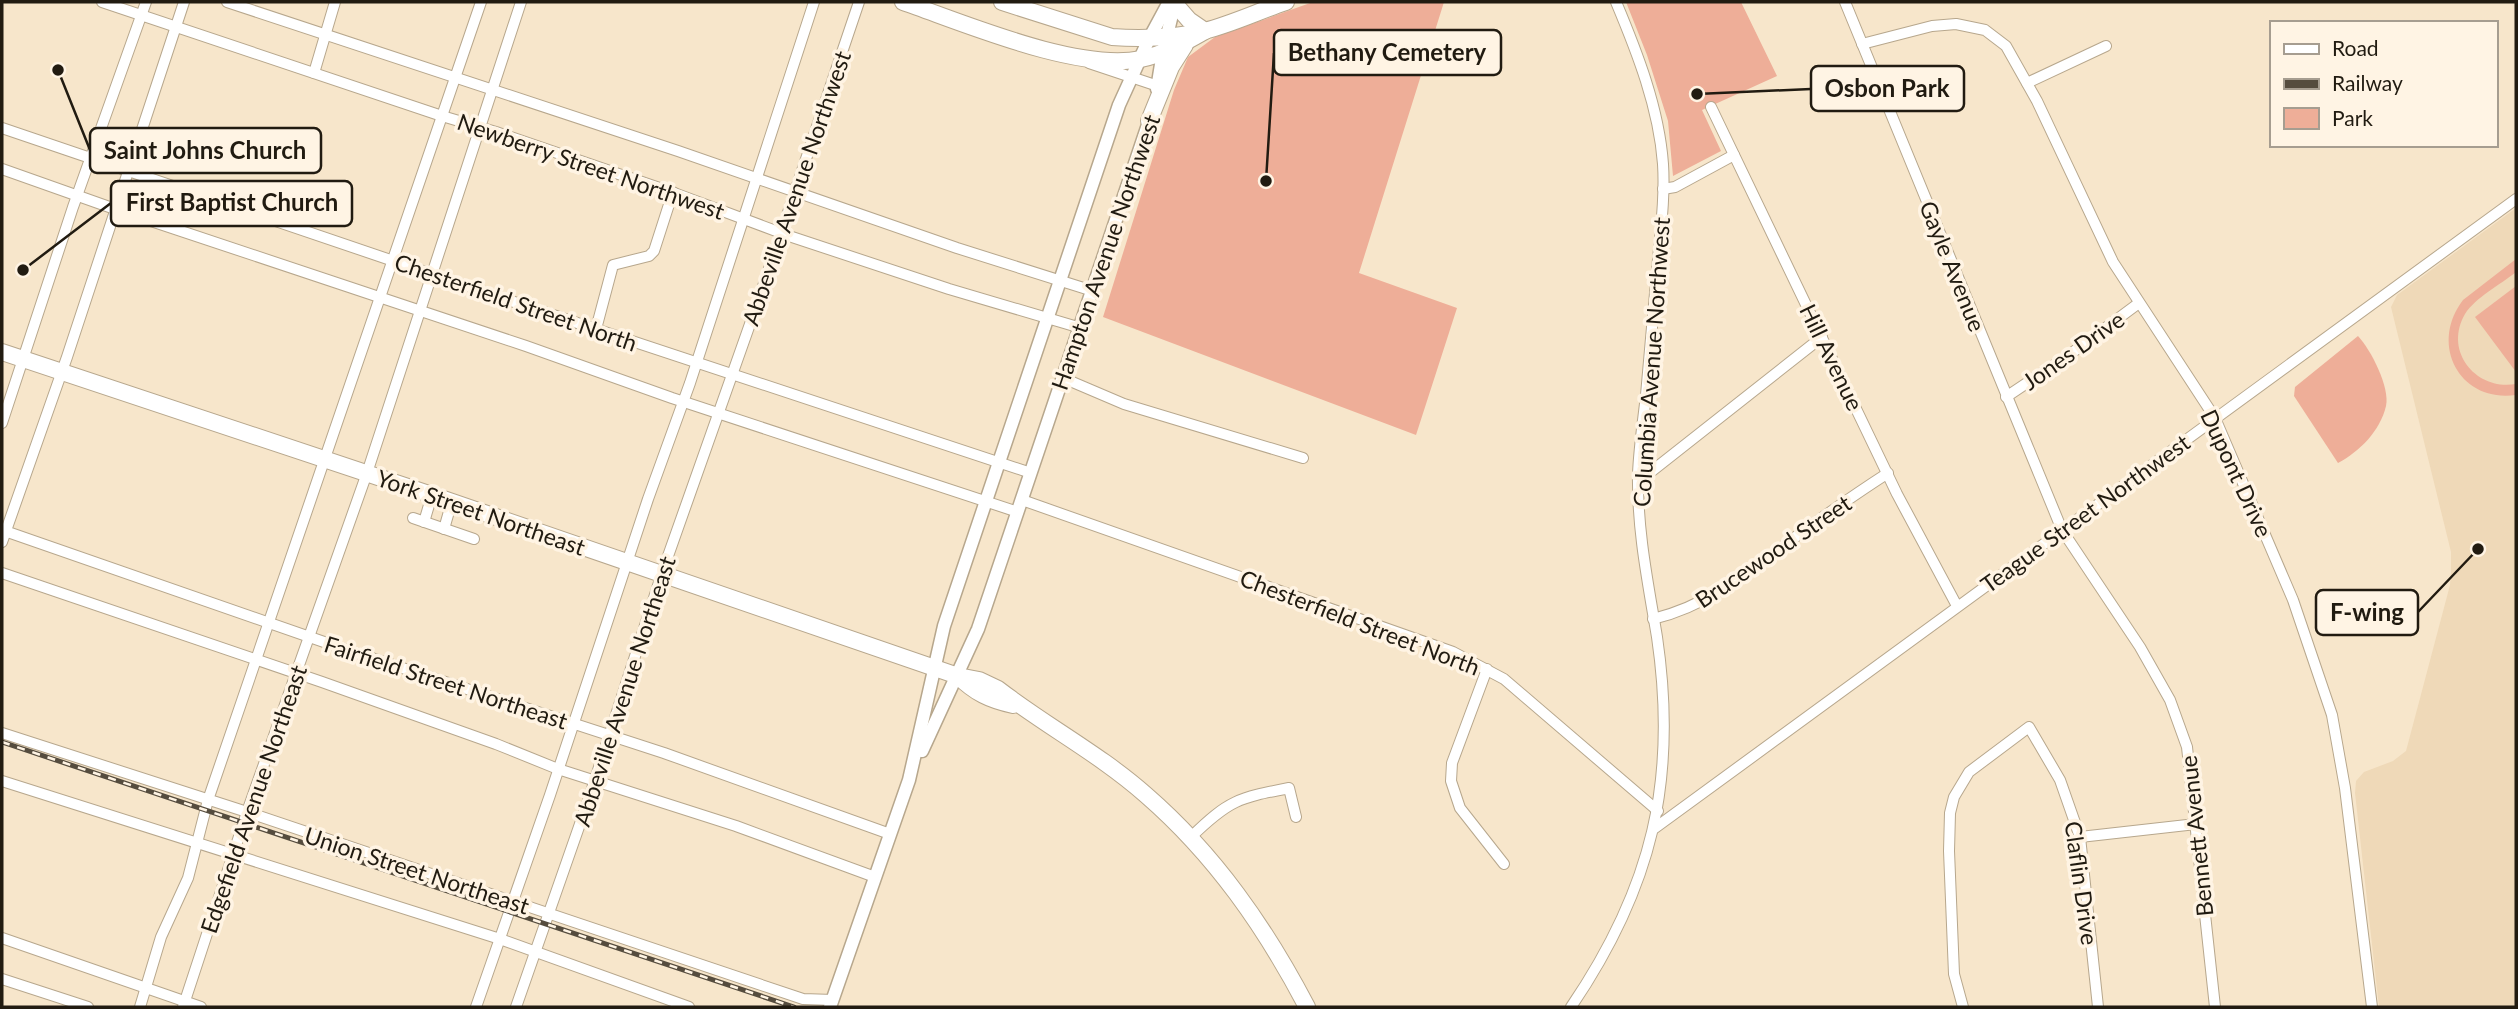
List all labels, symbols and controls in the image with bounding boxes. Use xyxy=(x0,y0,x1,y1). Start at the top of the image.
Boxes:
legend xyxy=(2270,21,2497,147)
callout: Bethany Cemetery xyxy=(1274,30,1501,75)
text: Road xyxy=(2332,35,2379,60)
text: Bethany Cemetery xyxy=(1288,37,1487,66)
street label: Abbeville Avenue Northwest xyxy=(736,46,856,329)
callout: Osbon Park xyxy=(1811,66,1964,111)
text: Railway xyxy=(2332,70,2403,95)
text: Osbon Park xyxy=(1825,73,1950,102)
text: Park xyxy=(2332,105,2373,130)
street label: Newberry Street Northwest xyxy=(454,107,729,225)
street label: Hampton Avenue Northwest xyxy=(1045,110,1166,393)
callout: Saint Johns Church xyxy=(90,128,321,173)
text: Saint Johns Church xyxy=(104,135,306,164)
callout: First Baptist Church xyxy=(111,181,352,226)
text: First Baptist Church xyxy=(126,187,338,216)
street label: Gayle Avenue xyxy=(1914,197,1992,335)
street label: Columbia Avenue Northwest xyxy=(1627,216,1675,508)
street label: Chesterfield Street North xyxy=(391,247,641,357)
street label: Hill Avenue xyxy=(1794,299,1870,415)
street label: Jones Drive xyxy=(2017,305,2129,395)
street label: Dupont Drive xyxy=(2195,405,2279,541)
street label: Teague Street Northwest xyxy=(1975,427,2196,598)
street label: York Street Northeast xyxy=(373,463,590,561)
street label: Brucewood Street xyxy=(1690,488,1857,613)
street label: Abbeville Avenue Northeast xyxy=(567,552,681,830)
street label: Chesterfield Street North xyxy=(1236,563,1484,681)
callout: F-wing xyxy=(2316,590,2418,635)
text: F-wing xyxy=(2330,597,2404,626)
street label: Fairfield Street Northeast xyxy=(321,629,572,735)
street label: Edgefield Avenue Northeast xyxy=(194,661,312,937)
street label: Bennett Avenue xyxy=(2174,754,2218,918)
street label: Claflin Drive xyxy=(2059,819,2105,947)
street label: Union Street Northeast xyxy=(301,820,534,920)

